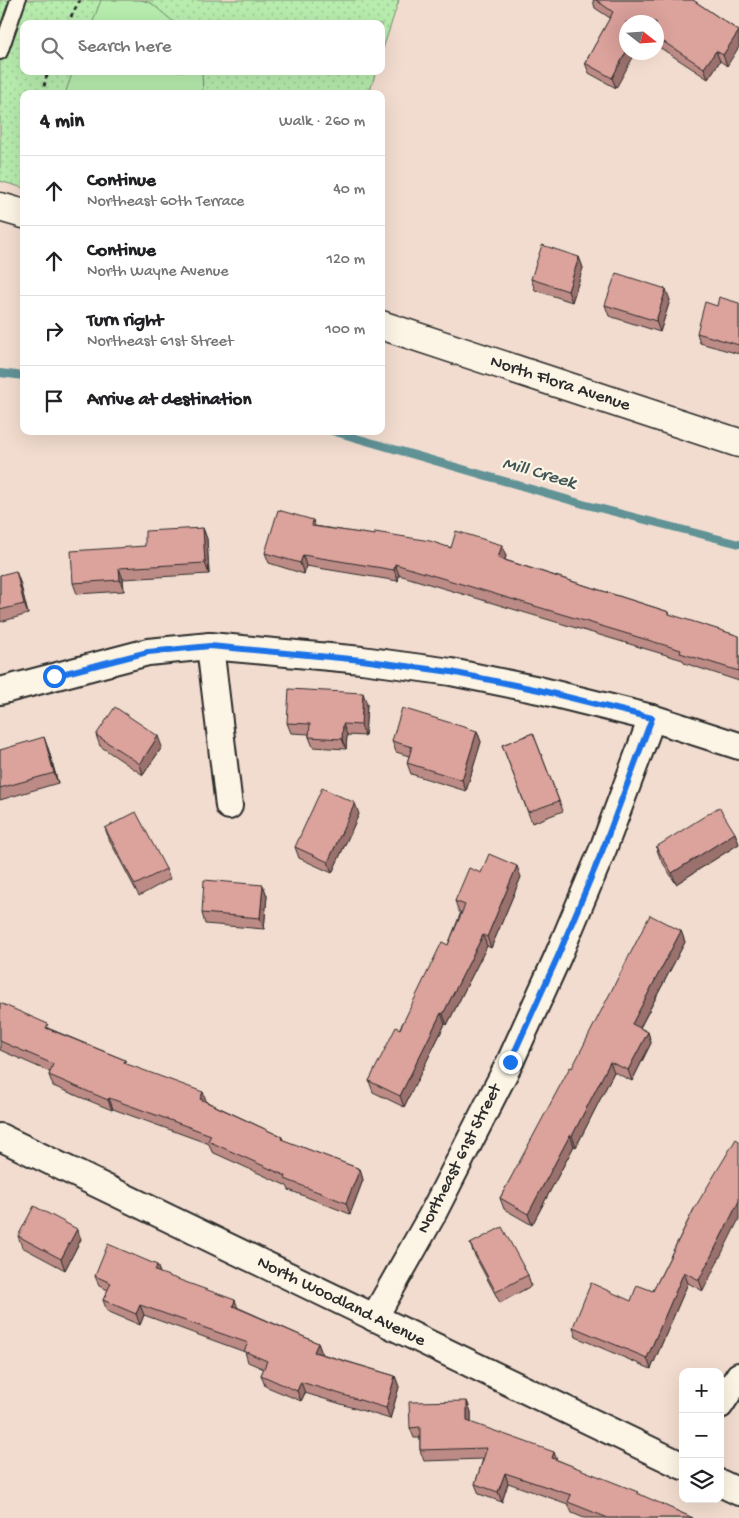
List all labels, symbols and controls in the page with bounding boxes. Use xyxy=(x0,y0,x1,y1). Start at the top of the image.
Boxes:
north arrow xyxy=(619,15,664,60)
search box xyxy=(20,20,385,75)
icon: search xyxy=(38,34,66,62)
text: Search here xyxy=(78,36,172,59)
text: 4 min xyxy=(40,110,84,135)
text: Walk · 260 m xyxy=(279,113,365,132)
text: Continue xyxy=(87,170,156,193)
icon: ahead xyxy=(40,177,68,205)
text: 40 m xyxy=(333,181,365,200)
text: Northeast 60th Terrace xyxy=(87,193,244,212)
text: Continue xyxy=(87,240,156,263)
icon: ahead xyxy=(40,247,68,275)
text: 120 m xyxy=(326,251,365,270)
text: North Wayne Avenue xyxy=(87,263,228,282)
text: Turn right xyxy=(87,310,163,333)
icon: right xyxy=(40,317,68,345)
text: 100 m xyxy=(325,321,365,340)
text: Northeast 61st Street xyxy=(87,333,233,352)
street label: North Flora Avenue xyxy=(487,351,633,417)
icon: arrive xyxy=(40,387,68,415)
text: Arrive at destination xyxy=(87,389,251,412)
water label: Mill Creek xyxy=(500,453,580,496)
route start xyxy=(43,665,66,688)
route end xyxy=(499,1051,522,1074)
street label: Northeast 61st Street xyxy=(413,1079,507,1237)
street label: North Woodland Avenue xyxy=(253,1252,429,1352)
map controls xyxy=(679,1368,724,1503)
button: + xyxy=(679,1368,724,1413)
button: − xyxy=(679,1413,724,1458)
button: layers xyxy=(679,1458,724,1503)

